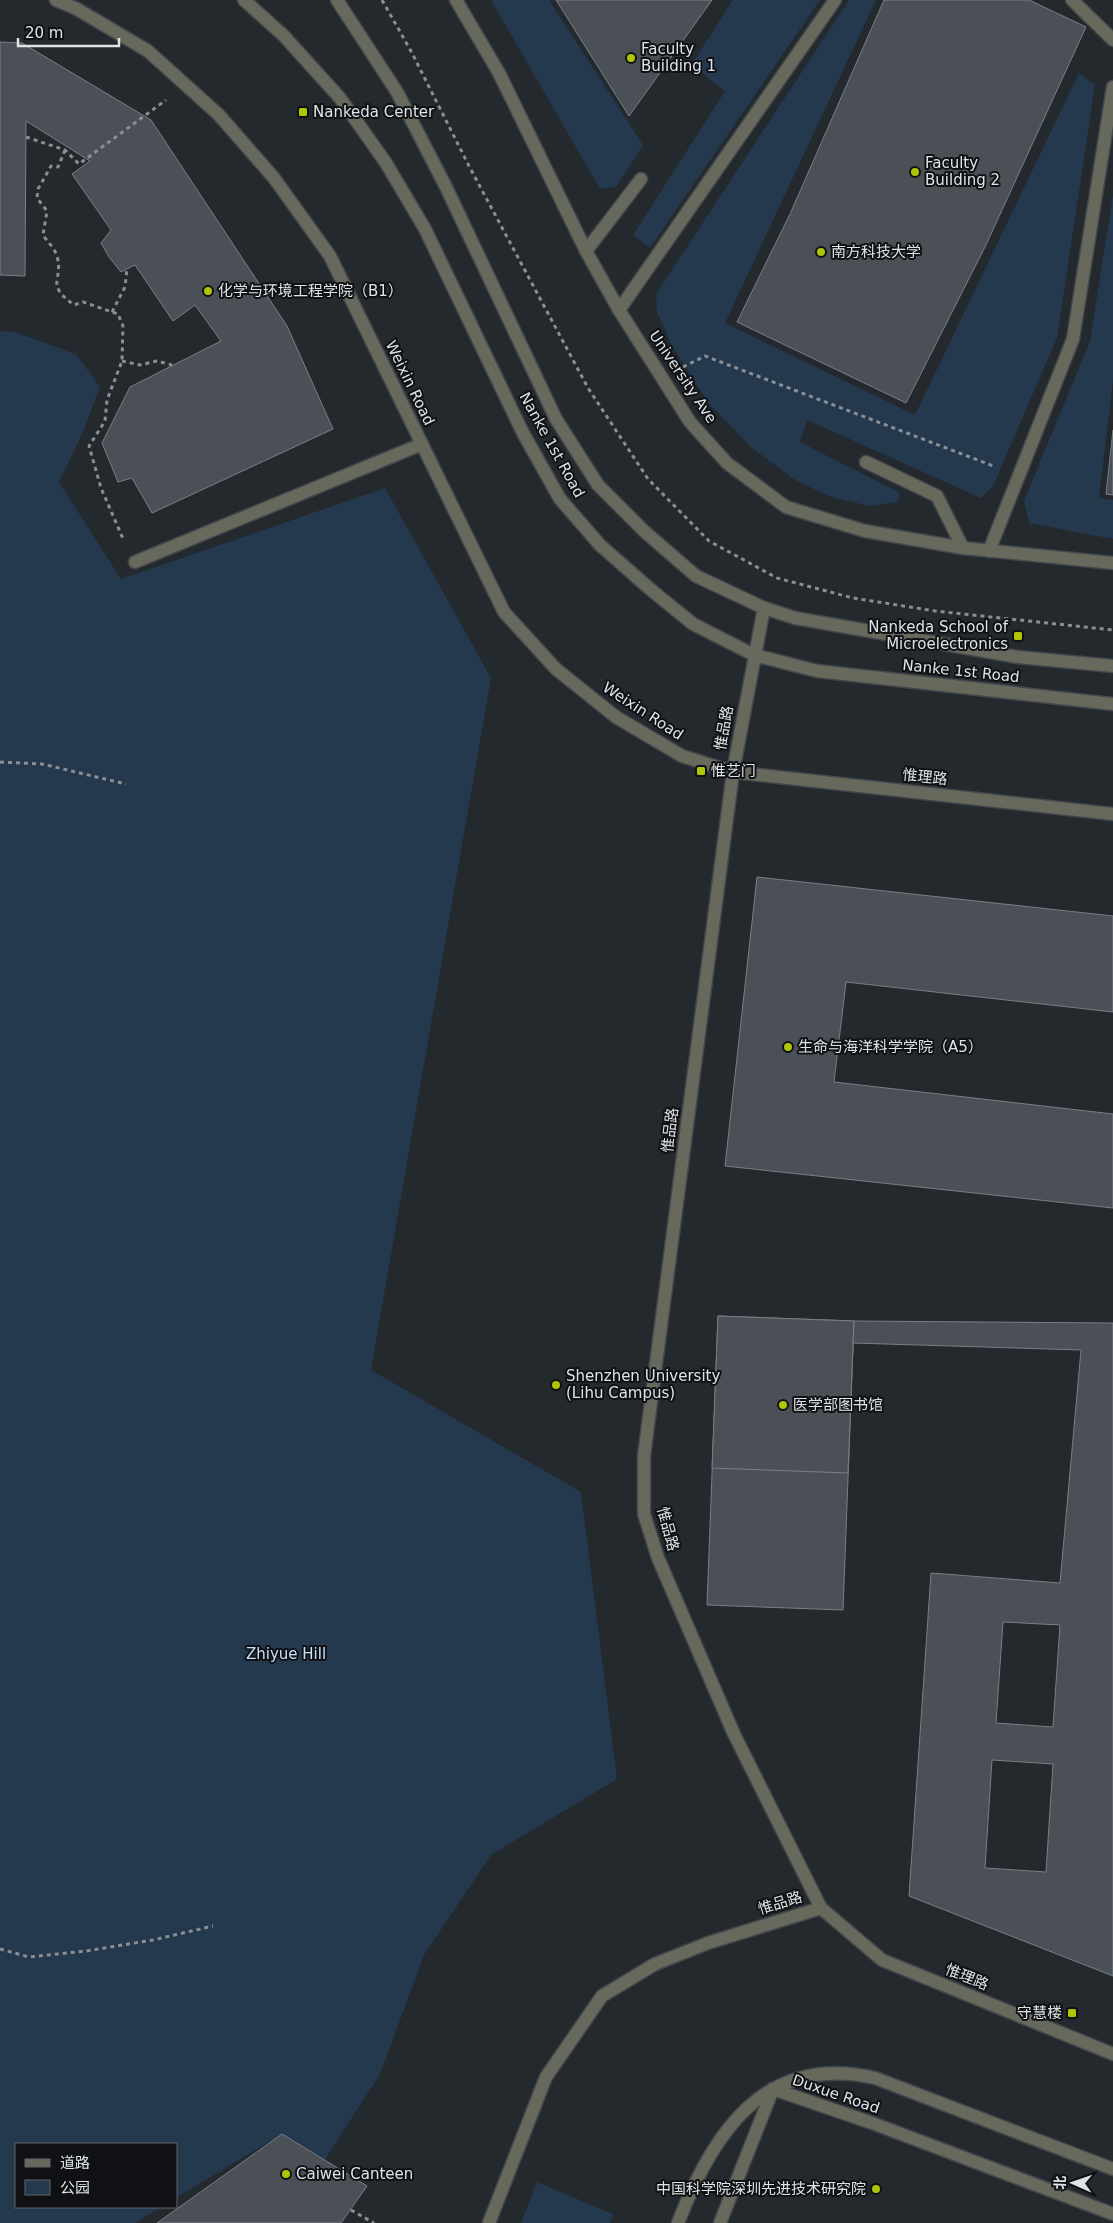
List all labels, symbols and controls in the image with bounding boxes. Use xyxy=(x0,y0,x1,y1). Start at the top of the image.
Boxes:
scale bar xyxy=(18,15,119,47)
text: 20 m xyxy=(25,24,63,42)
place label: Faculty Building 1 xyxy=(641,40,716,75)
marker: Faculty Building 1 xyxy=(625,52,637,64)
place label: Nankeda Center xyxy=(313,103,435,121)
marker: Nankeda Center xyxy=(297,106,309,118)
place label: Faculty Building 2 xyxy=(925,154,1000,189)
marker: Faculty Building 2 xyxy=(909,166,921,178)
place label: 南方科技大学 xyxy=(831,243,921,261)
marker: 南方科技大学 xyxy=(815,246,827,258)
place label: 化学与环境工程学院（B1） xyxy=(218,282,403,300)
marker: 化学与环境工程学院（B1） xyxy=(202,285,214,297)
street label: University Ave xyxy=(645,327,721,427)
street label: Weixin Road xyxy=(382,338,438,428)
street label: Nanke 1st Road xyxy=(516,389,588,501)
place label: Nankeda School of Microelectronics xyxy=(868,618,1009,653)
marker: Nankeda School of Microelectronics xyxy=(1012,630,1024,642)
street label: Nanke 1st Road xyxy=(902,656,1020,686)
street label: Weixin Road xyxy=(599,678,687,744)
street label: 惟品路 xyxy=(711,704,737,752)
place label: 惟艺门 xyxy=(711,762,756,780)
marker: 惟艺门 xyxy=(695,765,707,777)
street label: 惟理路 xyxy=(902,766,948,788)
place label: 生命与海洋科学学院（A5） xyxy=(798,1038,983,1056)
marker: 生命与海洋科学学院（A5） xyxy=(782,1041,794,1053)
street label: 惟品路 xyxy=(658,1107,682,1153)
place label: Shenzhen University (Lihu Campus) xyxy=(566,1367,720,1402)
marker: Shenzhen University (Lihu Campus) xyxy=(550,1379,562,1391)
place label: 医学部图书馆 xyxy=(793,1396,883,1414)
marker: 医学部图书馆 xyxy=(777,1399,789,1411)
street label: 惟品路 xyxy=(653,1505,683,1553)
park label: Zhiyue Hill xyxy=(246,1645,326,1663)
street label: 惟品路 xyxy=(756,1888,804,1918)
street label: 惟理路 xyxy=(943,1960,991,1994)
place label: 守慧楼 xyxy=(1017,2004,1062,2022)
marker: 守慧楼 xyxy=(1066,2007,1078,2019)
street label: Duxue Road xyxy=(790,2071,882,2117)
legend xyxy=(15,2143,178,2208)
text: 道路 xyxy=(60,2154,90,2172)
north arrow xyxy=(1048,2158,1098,2208)
place label: Caiwei Canteen xyxy=(296,2165,413,2183)
marker: Caiwei Canteen xyxy=(280,2168,292,2180)
text: 北 xyxy=(1052,2175,1068,2190)
text: 公园 xyxy=(60,2179,90,2197)
place label: 中国科学院深圳先进技术研究院 xyxy=(656,2180,866,2198)
marker: 中国科学院深圳先进技术研究院 xyxy=(870,2183,882,2195)

